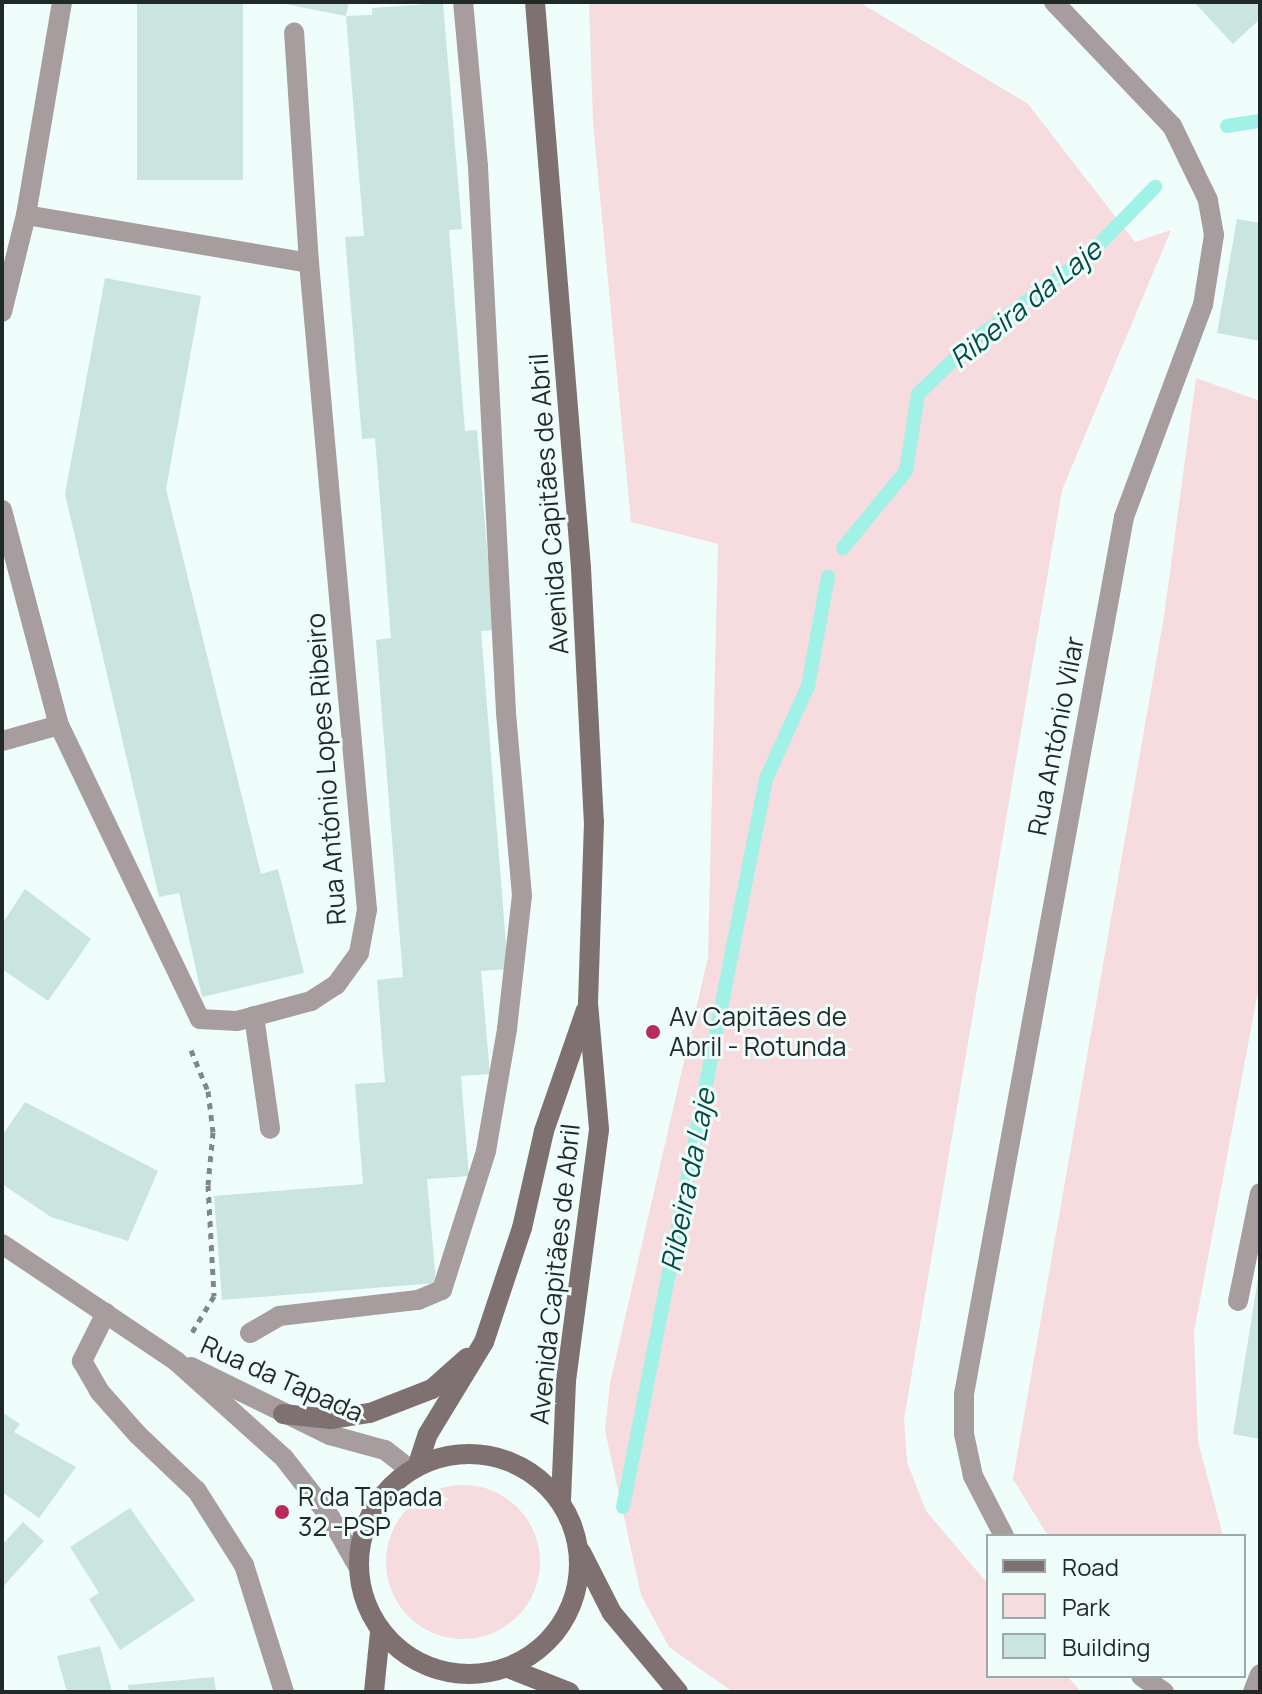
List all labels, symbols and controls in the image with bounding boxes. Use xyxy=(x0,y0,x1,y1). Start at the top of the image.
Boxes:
water label: Ribeira da Laje xyxy=(942,232,1108,374)
street label: Avenida Capitães de Abril xyxy=(523,352,575,656)
street label: Rua António Lopes Ribeiro xyxy=(300,612,352,926)
street label: Rua António Vilar xyxy=(1021,634,1091,838)
place label: Av Capitães de Abril - Rotunda xyxy=(669,1001,847,1062)
marker: Av Capitães de Abril - Rotunda xyxy=(644,1023,662,1041)
water label: Ribeira da Laje xyxy=(653,1086,721,1274)
street label: Avenida Capitães de Abril xyxy=(524,1122,586,1426)
street label: Rua da Tapada xyxy=(196,1329,368,1429)
place label: R da Tapada 32 -PSP xyxy=(298,1481,442,1542)
marker: R da Tapada 32 -PSP xyxy=(273,1503,291,1521)
legend xyxy=(986,1534,1246,1678)
text: Road xyxy=(1062,1550,1119,1583)
text: Park xyxy=(1062,1590,1110,1623)
text: Building xyxy=(1062,1630,1150,1663)

